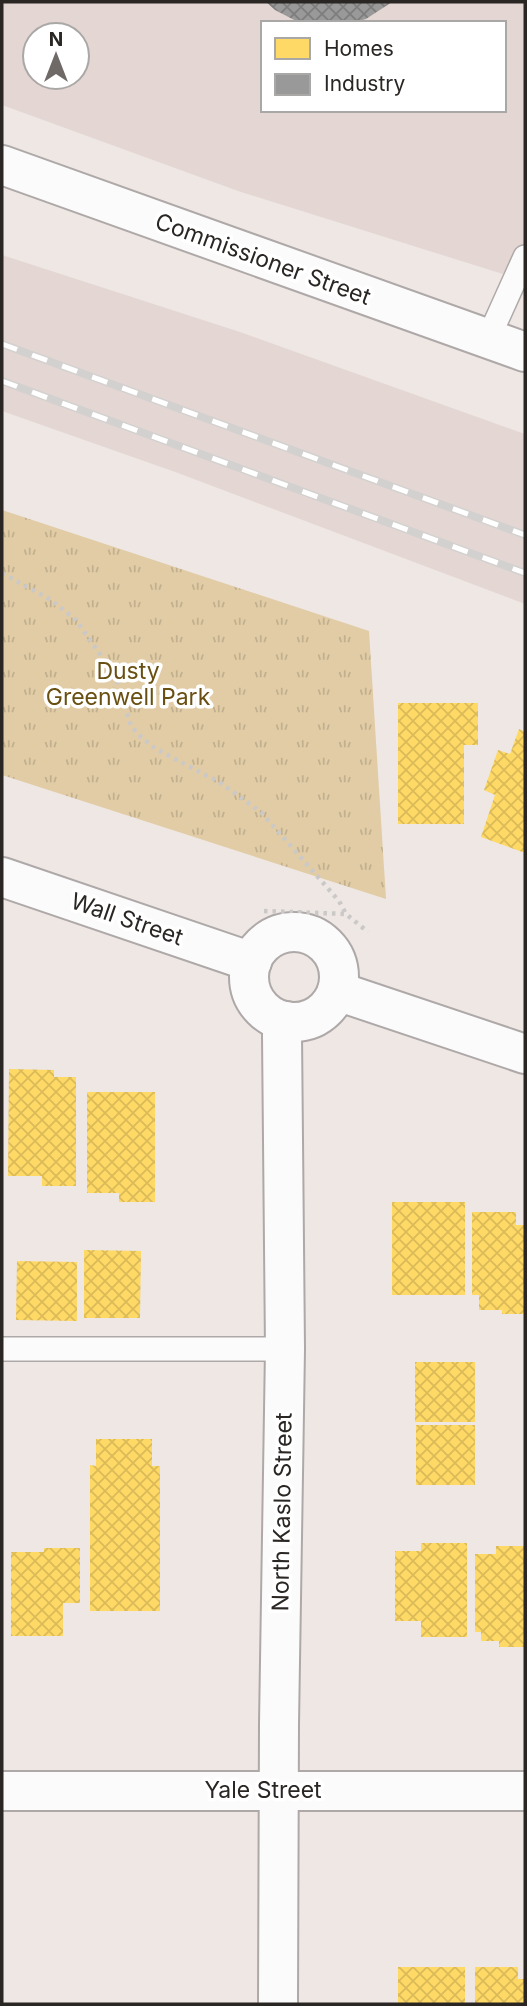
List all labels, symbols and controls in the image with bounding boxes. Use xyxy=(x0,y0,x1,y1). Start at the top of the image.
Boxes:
north arrow xyxy=(21,21,91,91)
legend xyxy=(261,21,506,112)
text: N xyxy=(49,28,63,51)
text: Homes xyxy=(324,36,394,61)
text: Industry xyxy=(324,71,406,96)
street label: Commissioner Street xyxy=(151,207,375,311)
park label: Dusty Greenwell Park xyxy=(46,657,211,711)
street label: Wall Street xyxy=(67,887,187,951)
street label: North Kaslo Street xyxy=(266,1412,298,1612)
street label: Yale Street xyxy=(204,1776,322,1804)

